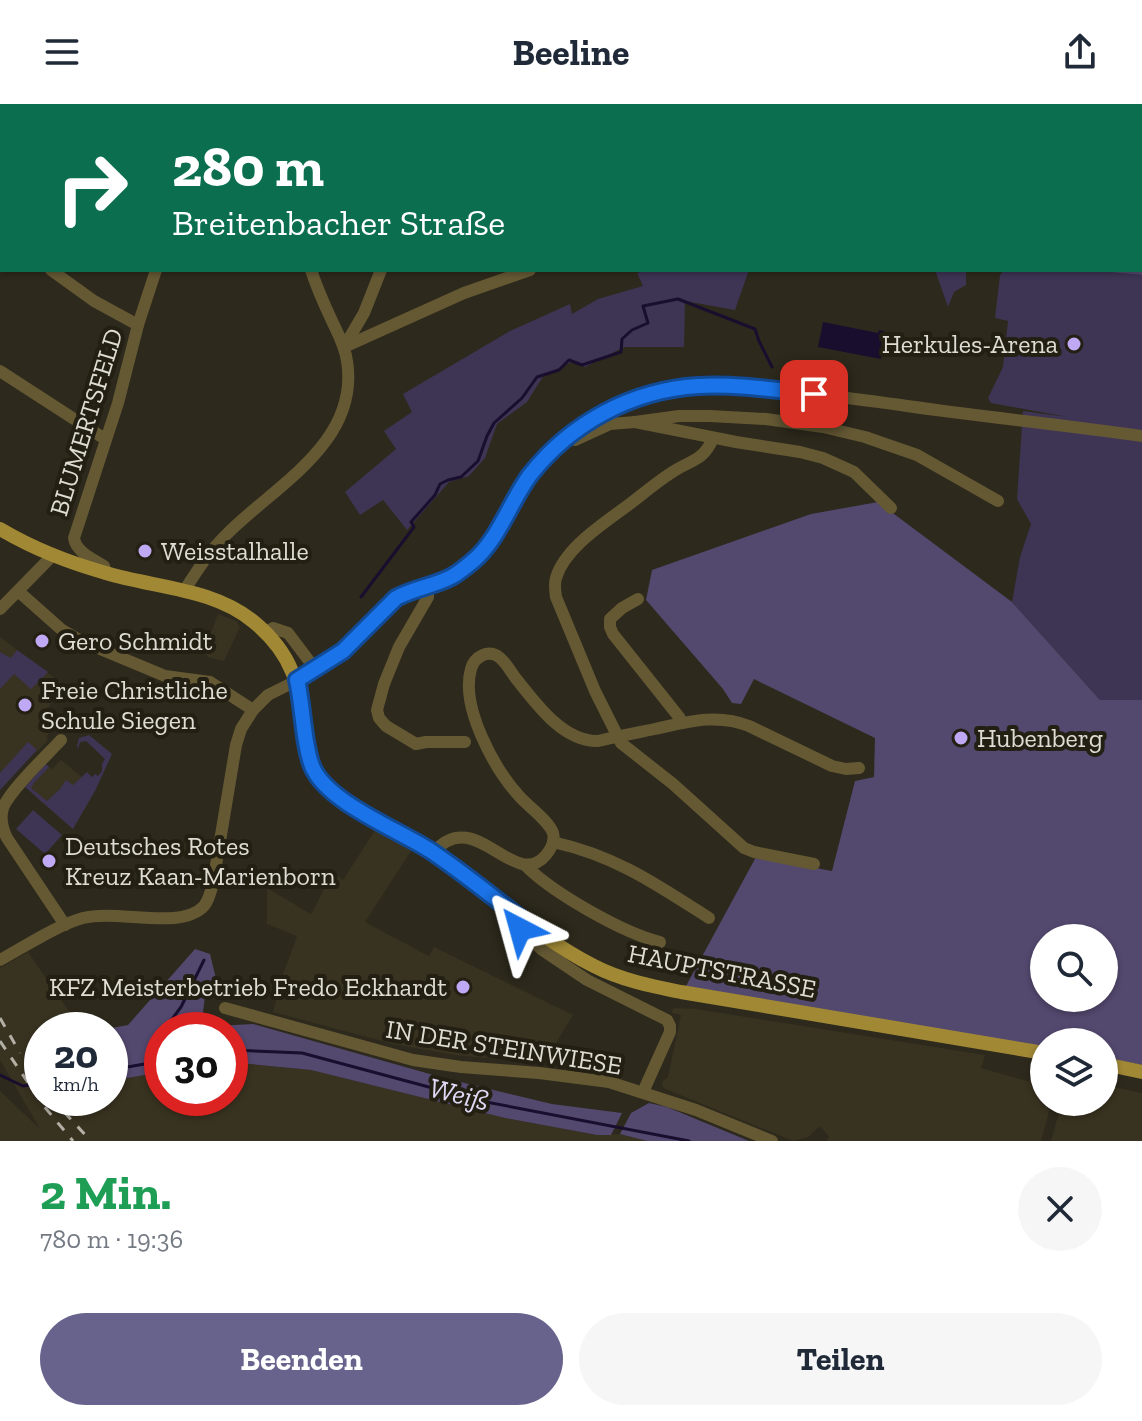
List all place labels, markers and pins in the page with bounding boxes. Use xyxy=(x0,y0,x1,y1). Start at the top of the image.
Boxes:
place label: Herkules-Arena xyxy=(882,328,1058,360)
marker: Herkules-Arena xyxy=(1065,335,1083,353)
pin xyxy=(780,360,848,428)
place label: Weisstalhalle xyxy=(161,535,309,567)
marker: Weisstalhalle xyxy=(136,542,154,560)
place label: Gero Schmidt xyxy=(58,625,213,657)
marker: Gero Schmidt xyxy=(33,632,51,650)
place label: Freie Christliche Schule Siegen xyxy=(41,674,228,736)
marker: Freie Christliche Schule Siegen xyxy=(16,696,34,714)
place label: Hubenberg xyxy=(977,722,1103,754)
marker: Hubenberg xyxy=(952,729,970,747)
place label: Deutsches Rotes Kreuz Kaan-Marienborn xyxy=(65,830,336,892)
marker: Deutsches Rotes Kreuz Kaan-Marienborn xyxy=(40,852,58,870)
place label: KFZ Meisterbetrieb Fredo Eckhardt xyxy=(49,971,447,1003)
marker: KFZ Meisterbetrieb Fredo Eckhardt xyxy=(454,978,472,996)

